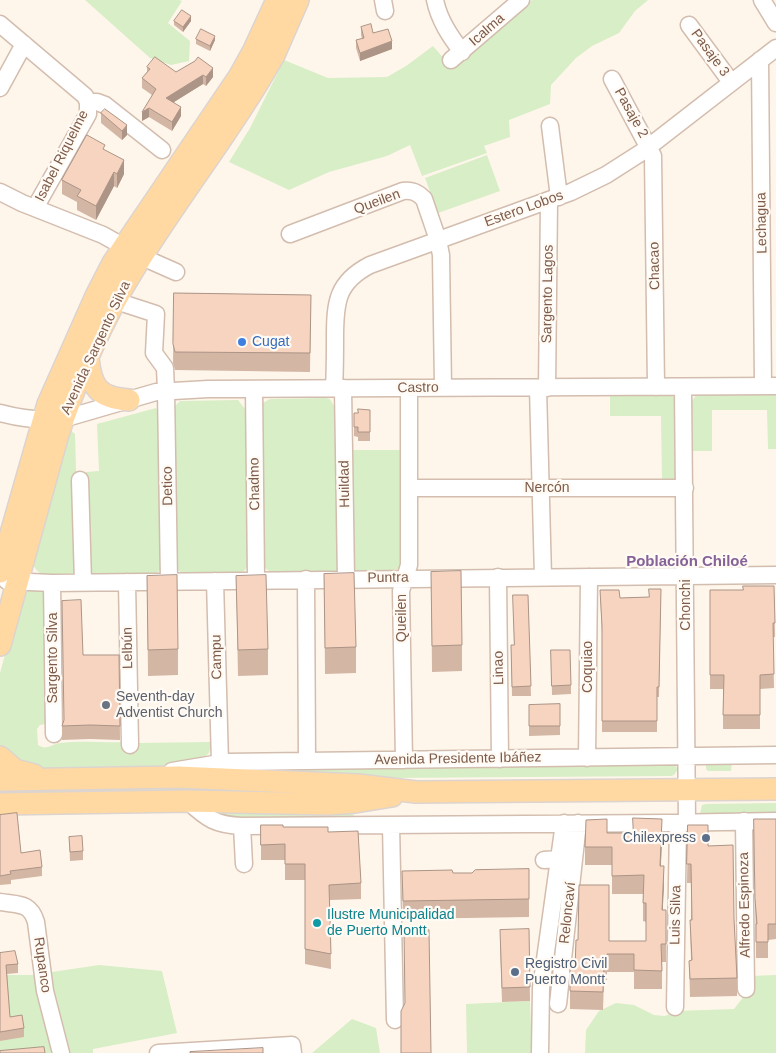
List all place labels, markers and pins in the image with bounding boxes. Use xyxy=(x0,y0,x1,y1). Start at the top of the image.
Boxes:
place label: Cugat xyxy=(252,334,289,350)
marker: Cugat xyxy=(236,336,248,348)
place label: Seventh-day Adventist Church xyxy=(116,689,223,722)
marker: Seventh-day Adventist Church xyxy=(100,699,112,711)
place label: Chilexpress xyxy=(623,830,696,846)
marker: Chilexpress xyxy=(700,832,712,844)
place label: Ilustre Municipalidad de Puerto Montt xyxy=(327,907,455,940)
marker: Ilustre Municipalidad de Puerto Montt xyxy=(311,917,323,929)
place label: Registro Civil Puerto Montt xyxy=(525,956,607,989)
marker: Registro Civil Puerto Montt xyxy=(509,966,521,978)

